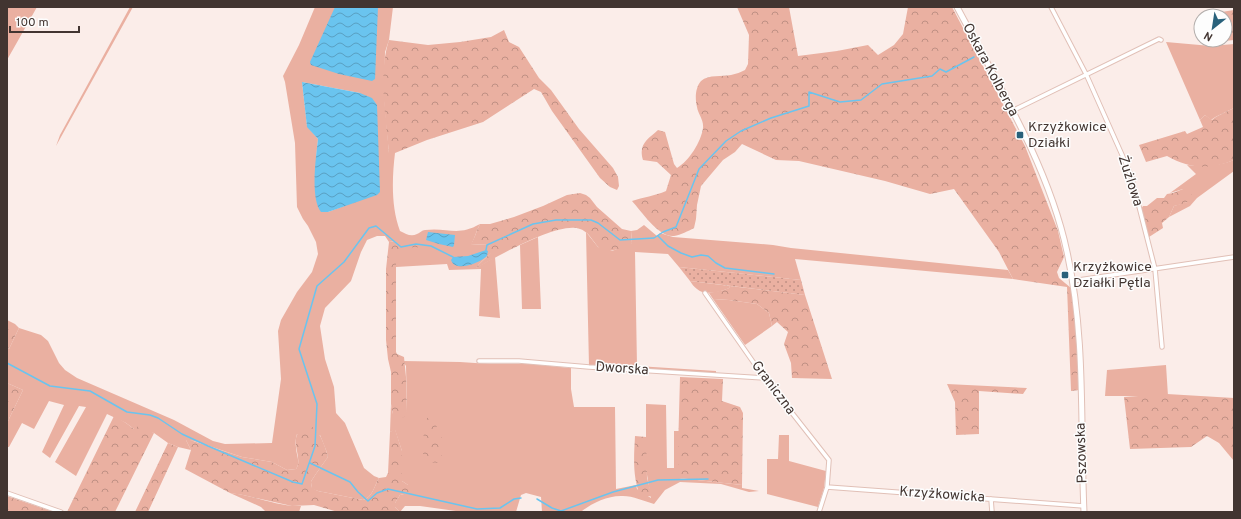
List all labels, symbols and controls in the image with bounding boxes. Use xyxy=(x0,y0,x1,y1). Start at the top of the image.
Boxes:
scale bar xyxy=(10,8,79,34)
north arrow xyxy=(1193,8,1233,48)
text: 100 m xyxy=(16,15,49,31)
street label: Oskara Kolberga xyxy=(958,20,1022,120)
text: N xyxy=(1202,28,1215,44)
place label: Krzyżkowice Działki xyxy=(1028,119,1107,152)
marker: Krzyżkowice Działki xyxy=(1015,130,1025,140)
street label: Żużlowa xyxy=(1114,153,1147,209)
place label: Krzyżkowice Działki Pętla xyxy=(1073,259,1152,292)
marker: Krzyżkowice Działki Pętla xyxy=(1060,270,1070,280)
street label: Graniczna xyxy=(747,358,799,418)
street label: Dworska xyxy=(595,359,649,379)
street label: Pszowska xyxy=(1072,422,1092,484)
street label: Krzyżkowicka xyxy=(899,484,985,506)

